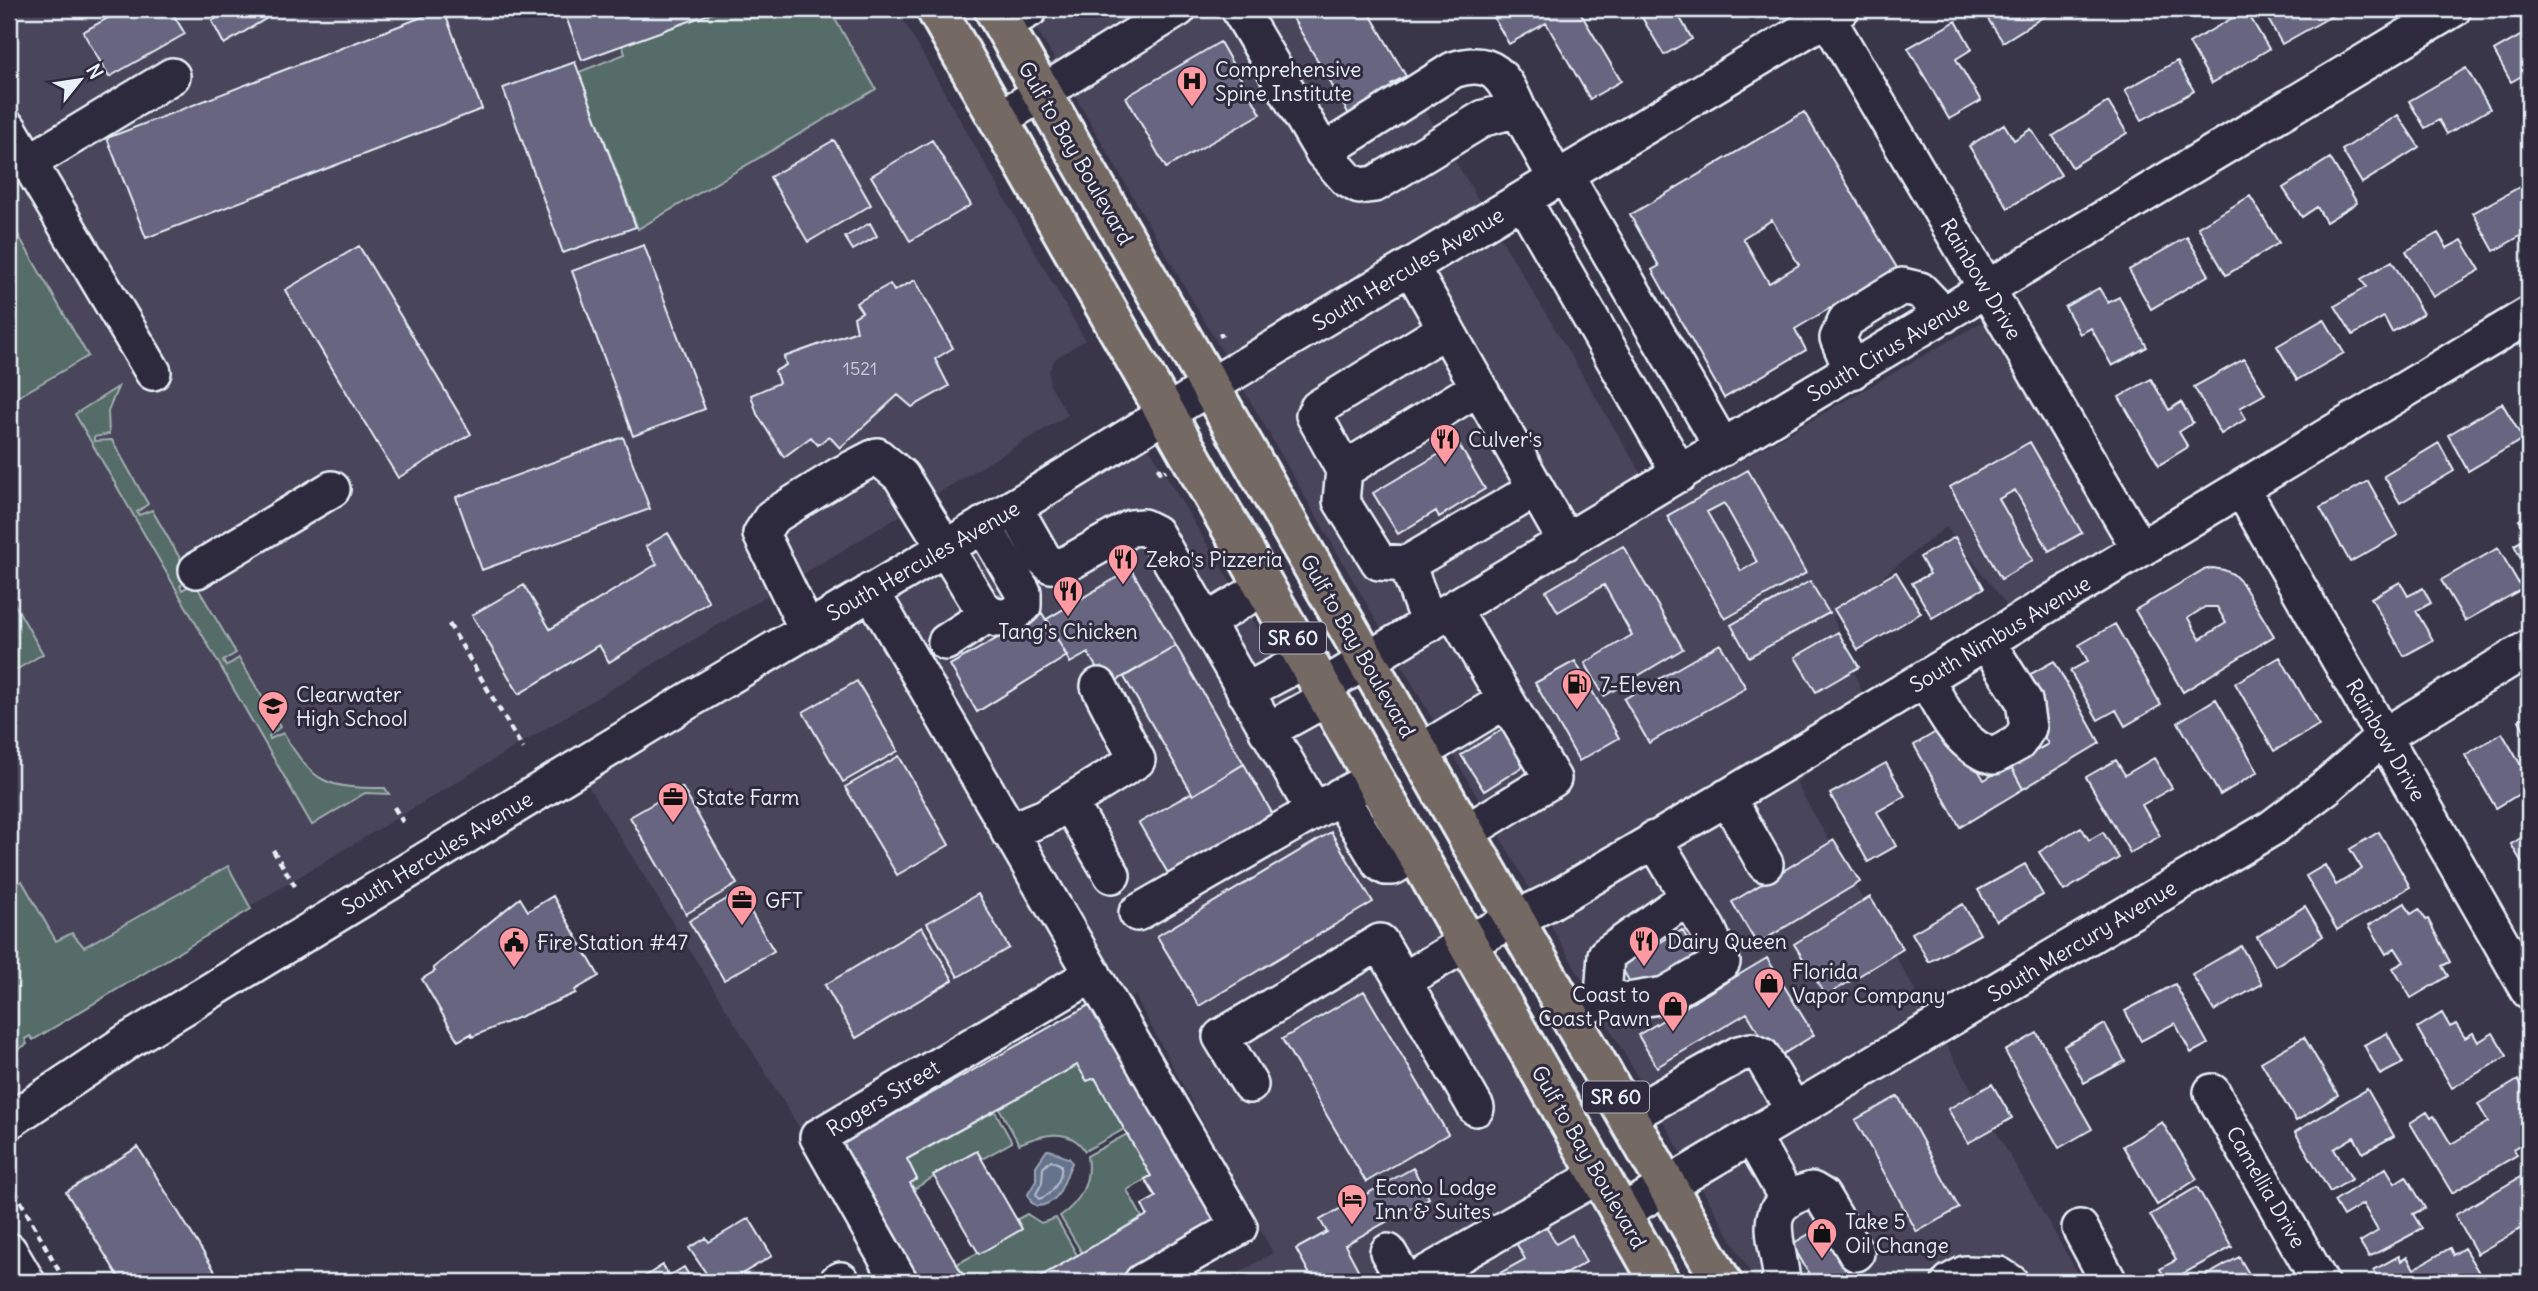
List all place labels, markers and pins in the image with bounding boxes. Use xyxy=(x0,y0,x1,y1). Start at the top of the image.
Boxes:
place label: Comprehensive Spine Institute xyxy=(1215,56,1361,107)
hospital icon: Comprehensive Spine Institute xyxy=(1175,64,1209,108)
restaurant icon: Culver's xyxy=(1428,422,1462,466)
place label: Culver's xyxy=(1468,426,1542,453)
restaurant icon: Zeko's Pizzeria xyxy=(1106,542,1140,586)
place label: Zeko's Pizzeria xyxy=(1146,546,1283,573)
restaurant icon: Tang's Chicken xyxy=(1051,574,1085,618)
place label: Tang's Chicken xyxy=(998,618,1138,645)
fuel station icon: 7-Eleven xyxy=(1560,667,1594,711)
place label: 7-Eleven xyxy=(1600,671,1681,698)
place label: Clearwater High School xyxy=(296,681,407,732)
school or university icon: Clearwater High School xyxy=(256,689,290,733)
office icon: State Farm xyxy=(656,780,690,824)
place label: State Farm xyxy=(696,784,799,811)
office icon: GFT xyxy=(725,883,759,927)
place label: GFT xyxy=(765,887,803,914)
restaurant icon: Dairy Queen xyxy=(1627,924,1661,968)
public building icon: Fire Station #47 xyxy=(497,925,531,969)
place label: Dairy Queen xyxy=(1667,928,1787,955)
place label: Fire Station #47 xyxy=(537,929,688,956)
place label: Florida Vapor Company xyxy=(1792,958,1945,1009)
shop icon: Florida Vapor Company xyxy=(1752,966,1786,1010)
place label: Coast to Coast Pawn xyxy=(1538,981,1650,1032)
shop icon: Coast to Coast Pawn xyxy=(1656,989,1690,1033)
place label: Econo Lodge Inn & Suites xyxy=(1375,1174,1497,1225)
hotel icon: Econo Lodge Inn & Suites xyxy=(1335,1182,1369,1226)
place label: Take 5 Oil Change xyxy=(1845,1208,1949,1259)
shop icon: Take 5 Oil Change xyxy=(1805,1216,1839,1260)

